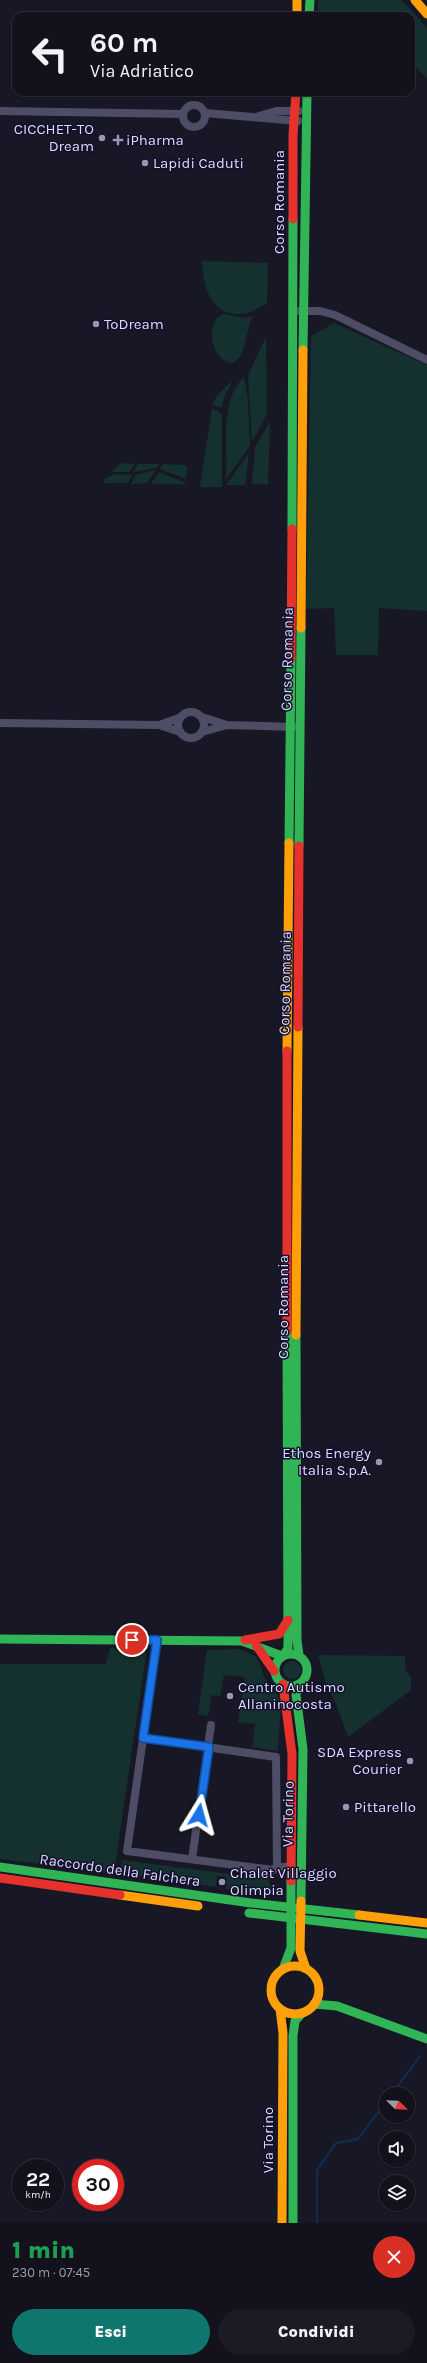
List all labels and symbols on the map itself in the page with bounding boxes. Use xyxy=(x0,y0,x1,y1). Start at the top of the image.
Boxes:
place label: CICCHET-TO Dream xyxy=(14,120,94,155)
place label: iPharma xyxy=(126,131,184,149)
marker: CICCHET-TO Dream xyxy=(97,133,107,143)
marker: iPharma xyxy=(113,135,123,145)
street label: Corso Romania xyxy=(270,150,288,254)
place label: Lapidi Caduti xyxy=(153,154,244,172)
marker: Lapidi Caduti xyxy=(140,158,150,168)
place label: ToDream xyxy=(104,315,164,333)
marker: ToDream xyxy=(91,319,101,329)
street label: Corso Romania xyxy=(277,607,297,711)
street label: Corso Romania xyxy=(275,931,295,1035)
street label: Corso Romania xyxy=(274,1255,292,1359)
place label: Ethos Energy Italia S.p.A. xyxy=(282,1444,371,1479)
marker: Ethos Energy Italia S.p.A. xyxy=(374,1457,384,1467)
pin xyxy=(115,1623,149,1657)
place label: Centro Autismo Allaninocosta xyxy=(238,1678,345,1713)
marker: Centro Autismo Allaninocosta xyxy=(225,1691,235,1701)
place label: SDA Express Courier xyxy=(317,1743,403,1778)
marker: SDA Express Courier xyxy=(405,1756,415,1766)
street label: Via Torino xyxy=(278,1781,298,1847)
position arrow xyxy=(178,1794,220,1836)
place label: Pittarello xyxy=(354,1798,416,1816)
marker: Pittarello xyxy=(341,1802,351,1812)
street label: Raccordo della Falchera xyxy=(38,1850,202,1890)
place label: Chalet Villaggio Olimpia xyxy=(230,1864,337,1899)
marker: Chalet Villaggio Olimpia xyxy=(217,1877,227,1887)
north arrow xyxy=(379,2087,415,2123)
street label: Via Torino xyxy=(259,2107,277,2173)
speed limit sign: 30 xyxy=(72,2159,124,2211)

